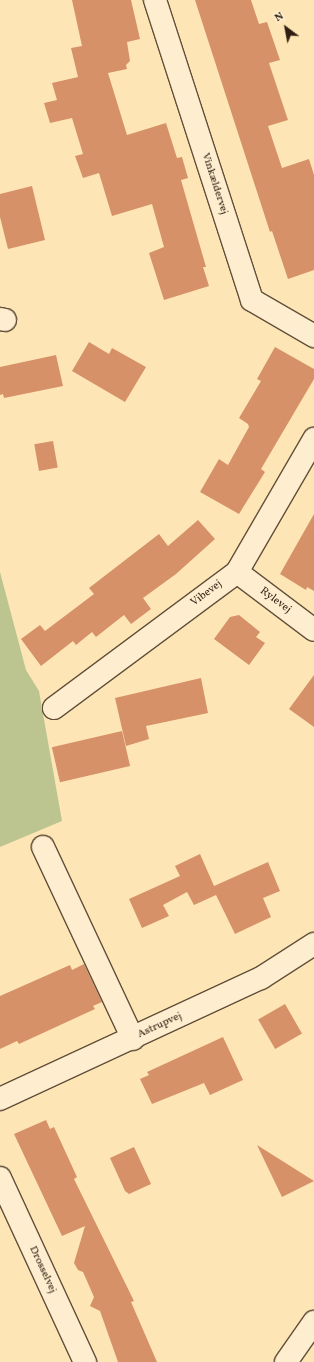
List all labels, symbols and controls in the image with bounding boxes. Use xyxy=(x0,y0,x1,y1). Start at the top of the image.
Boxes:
north arrow xyxy=(266,8,306,48)
text: N xyxy=(272,9,287,26)
street label: Vinkældervej xyxy=(198,152,230,216)
street label: Vibevej xyxy=(189,578,225,610)
street label: Rylevej xyxy=(257,585,293,617)
street label: Astrupvej xyxy=(136,1010,184,1042)
street label: Drosselvej xyxy=(25,1244,59,1296)

